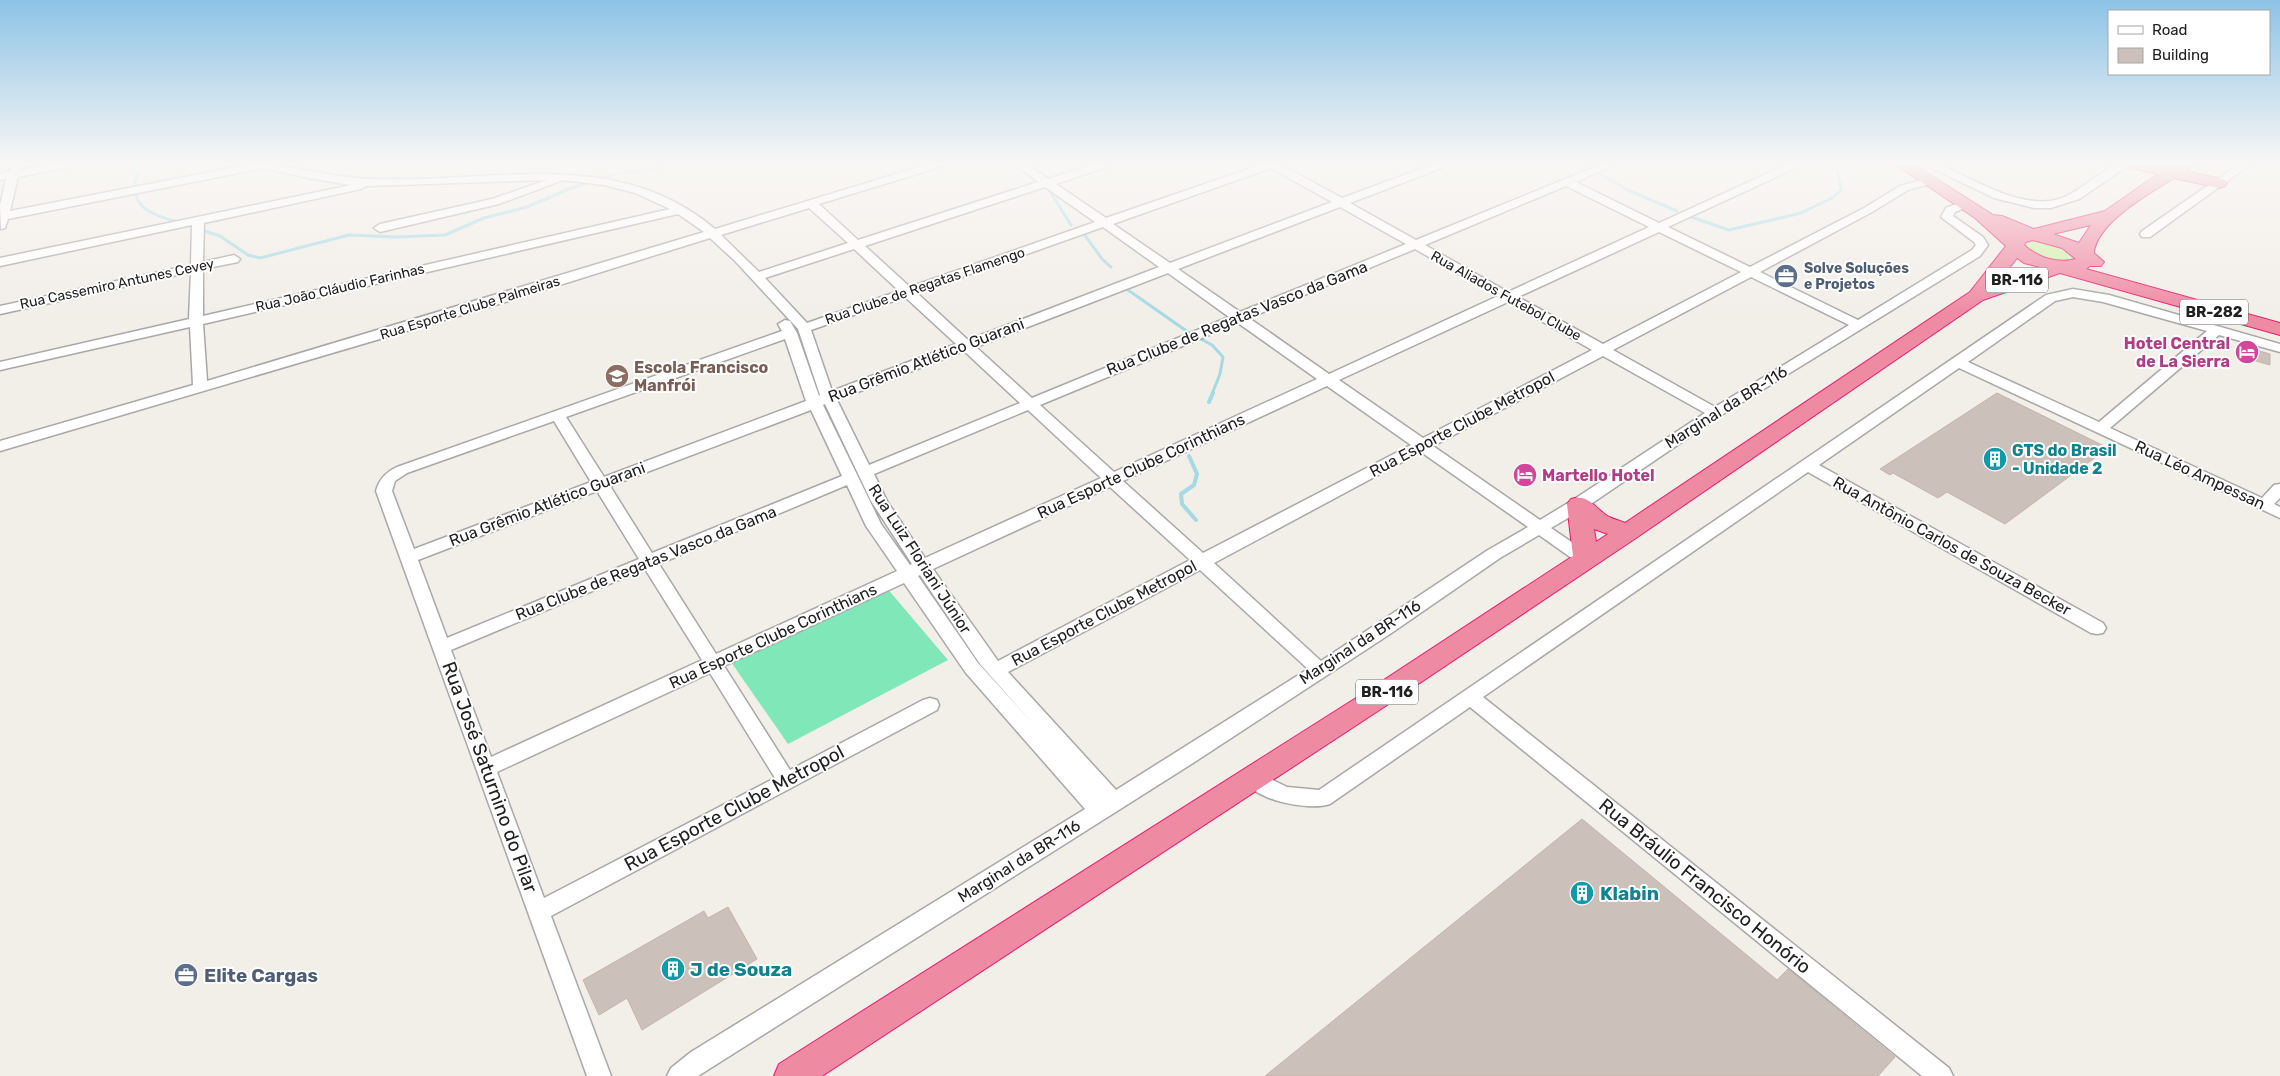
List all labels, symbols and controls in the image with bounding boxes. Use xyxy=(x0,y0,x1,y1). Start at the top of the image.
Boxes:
legend xyxy=(2108,10,2270,75)
text: Road xyxy=(2152,21,2188,39)
text: Building xyxy=(2152,46,2209,64)
street label: Rua Clube de Regatas Flamengo xyxy=(823,244,1027,328)
street label: Rua Aliados Futebol Clube xyxy=(1428,247,1584,345)
street label: Rua Cassemiro Antunes Cevey xyxy=(18,255,216,313)
street label: Rua Clube de Regatas Vasco da Gama xyxy=(1104,257,1370,379)
street label: Rua João Cláudio Farinhas xyxy=(254,260,426,316)
place label: Solve Soluções e Projetos xyxy=(1804,260,1909,293)
office icon: Solve Soluções e Projetos xyxy=(1773,263,1799,289)
road number: BR-116 xyxy=(1986,268,2048,292)
street label: Rua Esporte Clube Palmeiras xyxy=(378,272,562,344)
road number: BR-282 xyxy=(2180,300,2248,324)
street label: Rua Grêmio Atlético Guarani xyxy=(825,314,1027,406)
place label: Hotel Central de La Sierra xyxy=(2124,334,2230,371)
hotel icon: Hotel Central de La Sierra xyxy=(2234,339,2260,365)
place label: Escola Francisco Manfrói xyxy=(634,358,769,395)
street label: Marginal da BR-116 xyxy=(1661,361,1791,452)
school or university icon: Escola Francisco Manfrói xyxy=(604,363,630,389)
street label: Rua Esporte Clube Metropol xyxy=(1366,367,1558,481)
street label: Rua Esporte Clube Corinthians xyxy=(1034,409,1248,523)
street label: Rua Léo Ampessan xyxy=(2132,436,2268,514)
place label: GTS do Brasil - Unidade 2 xyxy=(2012,441,2117,478)
building icon: GTS do Brasil - Unidade 2 xyxy=(1982,446,2008,472)
street label: Rua Grêmio Atlético Guarani xyxy=(446,458,648,550)
hotel icon: Martello Hotel xyxy=(1512,462,1538,488)
place label: Martello Hotel xyxy=(1542,466,1654,485)
street label: Rua Antônio Carlos de Souza Becker xyxy=(1830,472,2074,620)
street label: Rua Luiz Floriani Júnior xyxy=(865,481,975,637)
street label: Rua Clube de Regatas Vasco da Gama xyxy=(513,502,779,624)
street label: Rua Esporte Clube Metropol xyxy=(1008,556,1200,670)
street label: Rua Esporte Clube Corinthians xyxy=(666,579,880,693)
street label: Marginal da BR-116 xyxy=(1296,595,1425,688)
street label: Rua José Saturnino do Pilar xyxy=(437,658,543,897)
road number: BR-116 xyxy=(1356,680,1418,704)
street label: Rua Esporte Clube Metropol xyxy=(620,740,848,876)
street label: Rua Bráulio Francisco Honório xyxy=(1594,793,1816,979)
street label: Marginal da BR-116 xyxy=(954,815,1084,906)
building icon: Klabin xyxy=(1569,880,1595,906)
place label: Klabin xyxy=(1600,882,1659,905)
building icon: J de Souza xyxy=(660,956,686,982)
place label: J de Souza xyxy=(690,958,792,981)
office icon: Elite Cargas xyxy=(173,962,199,988)
place label: Elite Cargas xyxy=(204,964,318,987)

